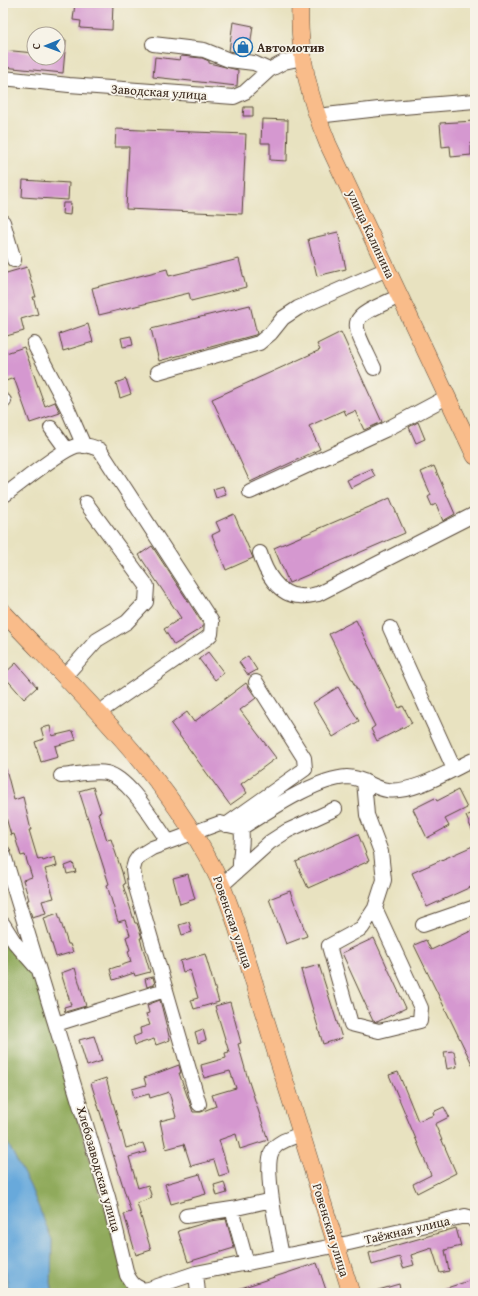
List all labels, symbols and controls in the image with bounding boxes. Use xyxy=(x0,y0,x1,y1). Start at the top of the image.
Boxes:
north arrow xyxy=(26,26,66,66)
shop icon: Автомотив xyxy=(232,36,254,58)
place label: Автомотив xyxy=(257,38,325,57)
text: С xyxy=(28,43,44,49)
street label: Заводская улица xyxy=(110,79,208,105)
street label: улица Калинина xyxy=(342,186,400,282)
street label: Ровенская улица xyxy=(208,873,258,972)
street label: Хлебозаводская улица xyxy=(72,1104,126,1235)
street label: Ровенская улица xyxy=(308,1181,354,1280)
street label: Таёжная улица xyxy=(362,1211,452,1249)

